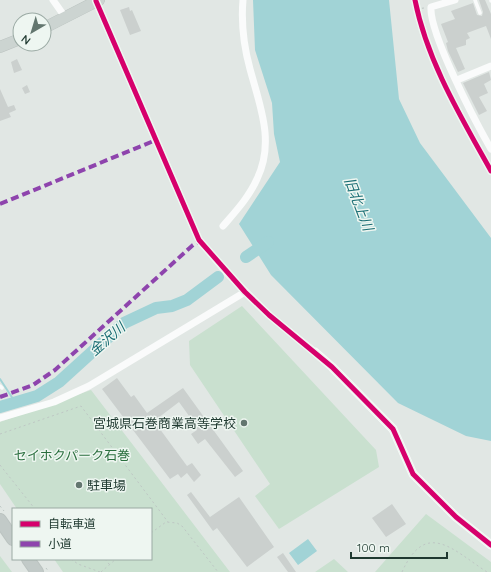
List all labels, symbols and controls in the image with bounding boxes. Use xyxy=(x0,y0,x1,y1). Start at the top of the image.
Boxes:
north arrow xyxy=(12,12,52,52)
text: N xyxy=(18,32,33,48)
water label: 旧北上川 xyxy=(341,175,378,235)
water label: 金沢川 xyxy=(85,317,130,360)
place label: 宮城県石巻商業高等学校 xyxy=(93,415,236,431)
marker: 宮城県石巻商業高等学校 xyxy=(239,418,249,428)
park label: セイホクパーク石巻 xyxy=(14,447,130,463)
place label: 駐車場 xyxy=(87,477,126,493)
marker: 駐車場 xyxy=(74,480,84,490)
legend xyxy=(12,508,152,560)
text: 自転車道 xyxy=(48,516,96,531)
scale bar xyxy=(351,534,447,560)
text: 小道 xyxy=(48,536,72,551)
text: 100 m xyxy=(357,540,390,555)

